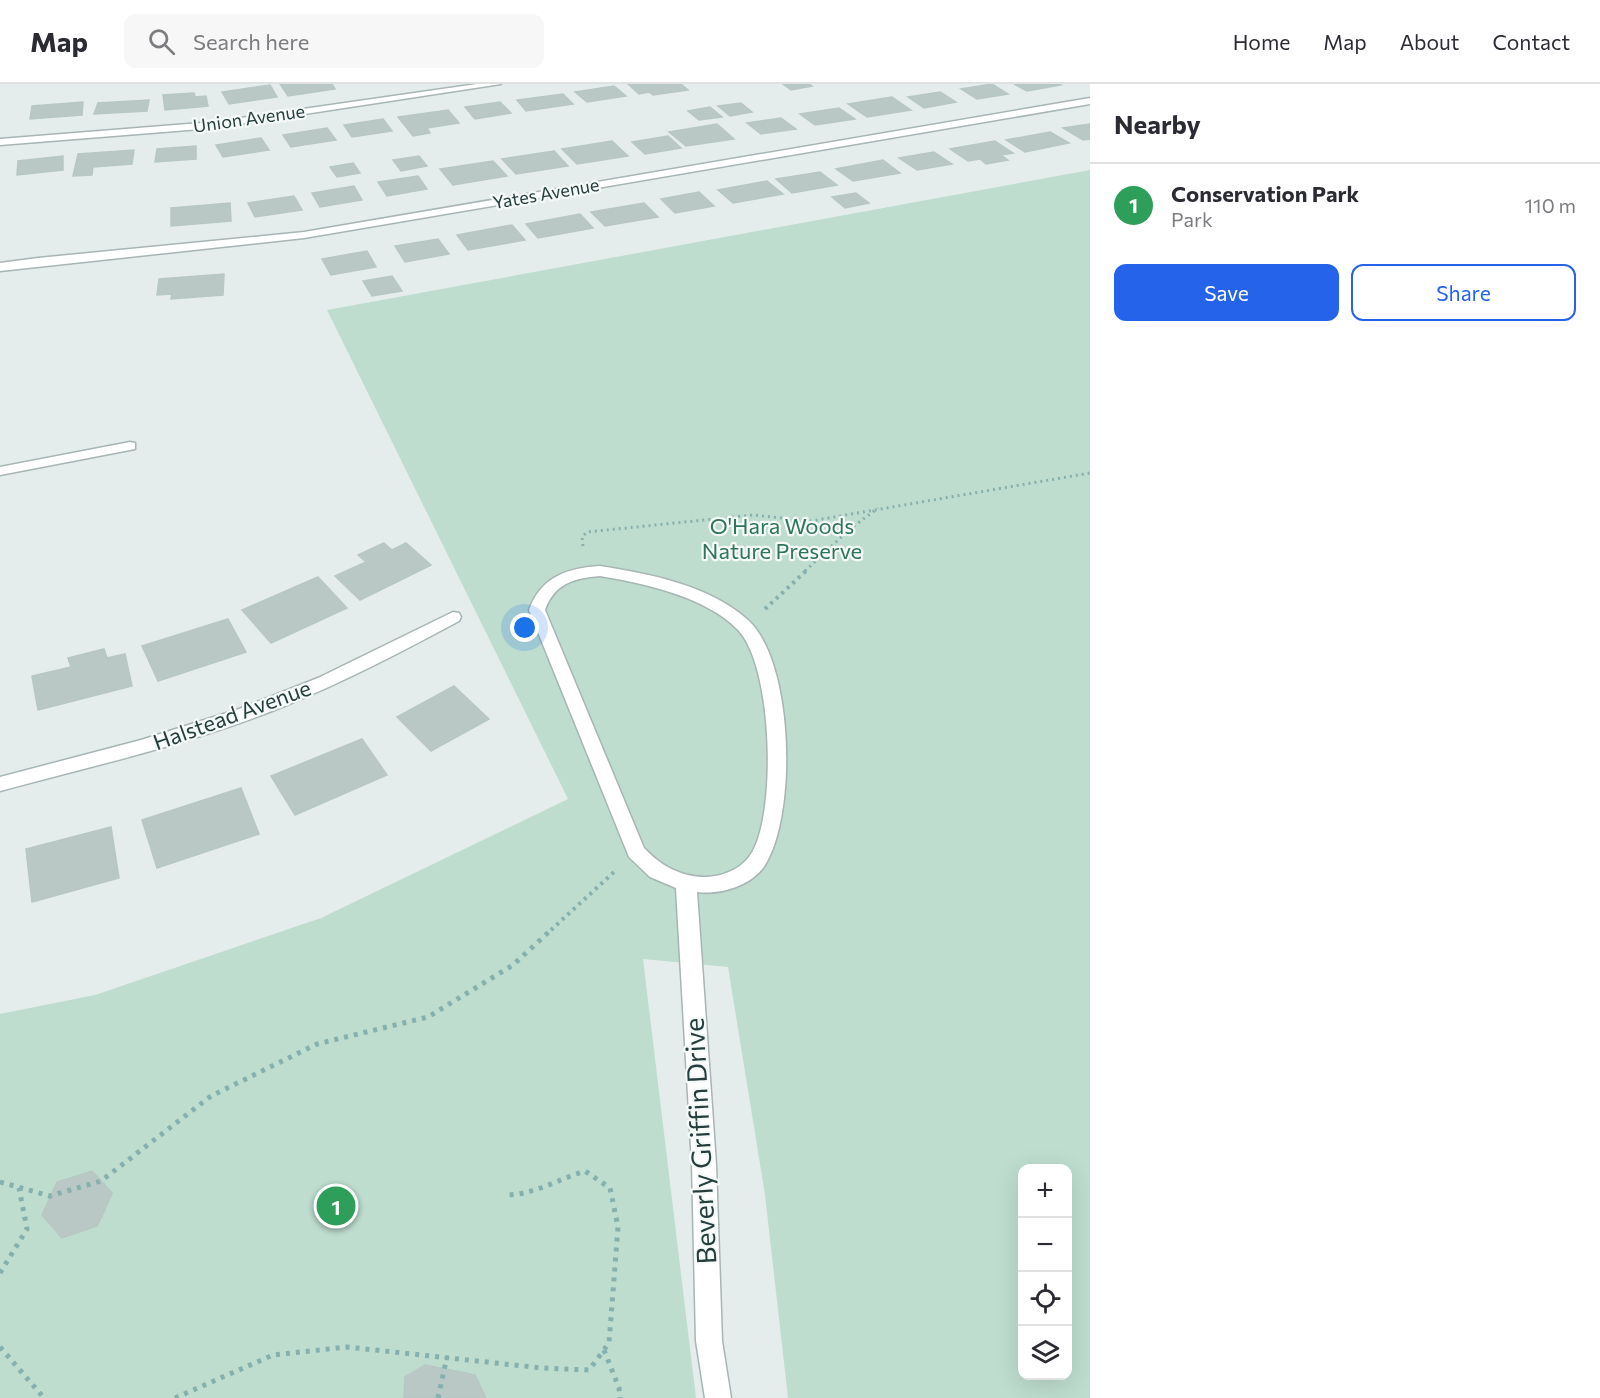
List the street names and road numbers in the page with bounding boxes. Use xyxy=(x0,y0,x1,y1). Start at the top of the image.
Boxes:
street label: Union Avenue xyxy=(192,99,306,137)
street label: Yates Avenue xyxy=(491,173,601,213)
street label: Halstead Avenue xyxy=(149,673,314,756)
street label: Beverly Griffin Drive xyxy=(677,1017,722,1265)

